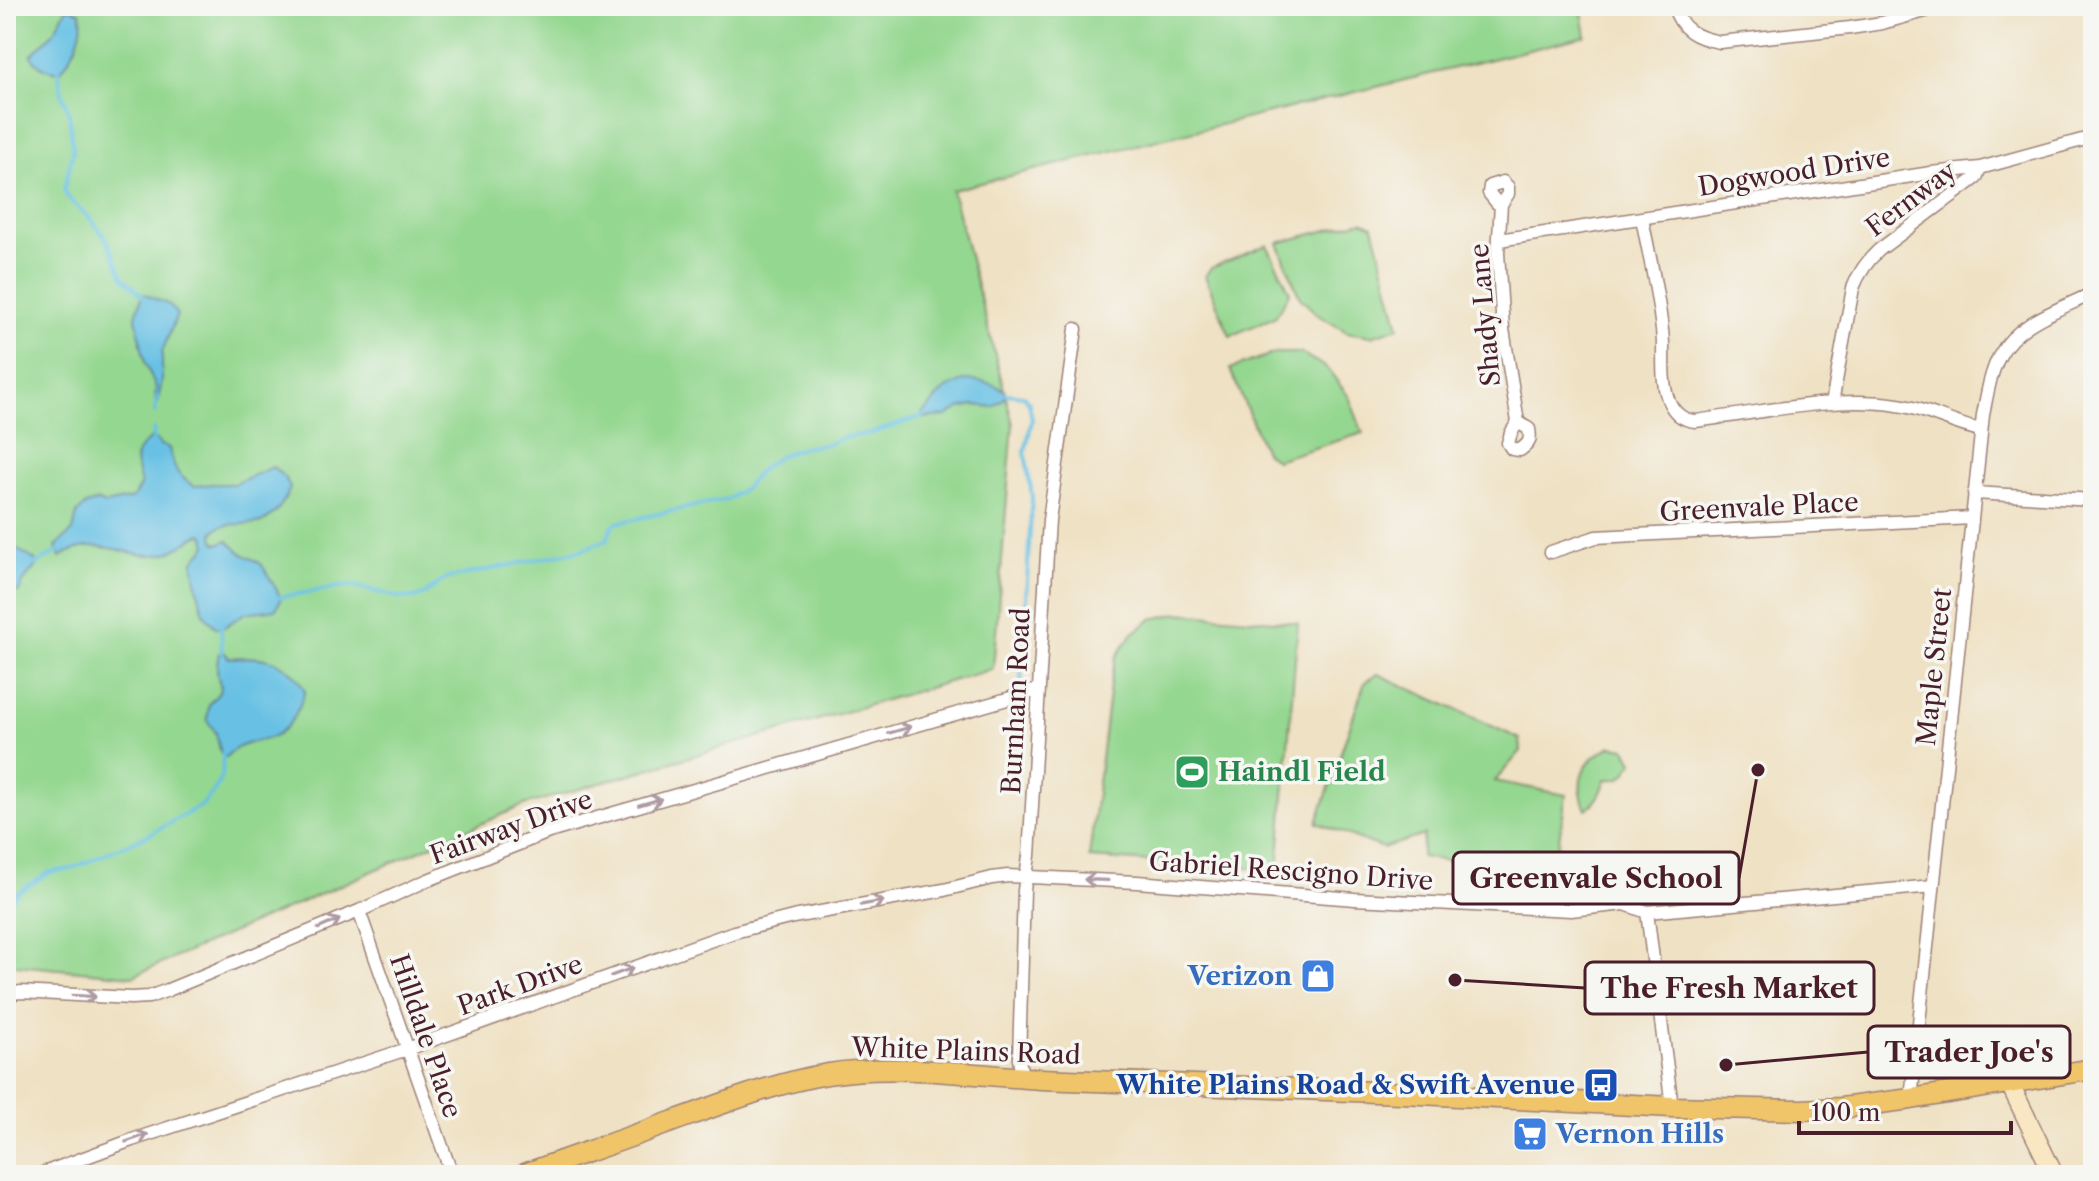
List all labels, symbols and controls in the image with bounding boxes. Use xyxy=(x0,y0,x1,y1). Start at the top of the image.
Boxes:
street label: Dogwood Drive xyxy=(1696,141,1892,203)
street label: Fernway xyxy=(1859,154,1963,243)
street label: Shady Lane xyxy=(1463,242,1507,388)
street label: Greenvale Place xyxy=(1659,486,1859,528)
street label: Maple Street xyxy=(1910,586,1958,748)
street label: Burnham Road xyxy=(995,607,1037,795)
one-way arrow xyxy=(887,722,913,737)
sports icon: Haindl Field xyxy=(1173,753,1211,791)
place label: Haindl Field xyxy=(1218,756,1386,788)
street label: Fairway Drive xyxy=(425,783,597,871)
one-way arrow xyxy=(637,794,663,809)
street label: Gabriel Rescigno Drive xyxy=(1148,845,1434,897)
callout: Greenvale School xyxy=(1453,852,1739,904)
text: Greenvale School xyxy=(1469,861,1723,895)
one-way arrow xyxy=(1083,873,1110,888)
one-way arrow xyxy=(858,895,884,910)
one-way arrow xyxy=(316,915,341,930)
street label: Park Drive xyxy=(453,948,587,1022)
street label: Hilldale Place xyxy=(383,950,469,1122)
shop icon: Verizon xyxy=(1299,957,1337,995)
place label: Verizon xyxy=(1187,960,1292,992)
callout: The Fresh Market xyxy=(1585,962,1874,1014)
one-way arrow xyxy=(609,964,634,979)
text: The Fresh Market xyxy=(1600,971,1859,1005)
one-way arrow xyxy=(70,988,97,1003)
callout: Trader Joe's xyxy=(1868,1026,2070,1078)
street label: White Plains Road xyxy=(850,1031,1081,1071)
text: Trader Joe's xyxy=(1884,1035,2054,1069)
bus stop icon: White Plains Road & Swift Avenue xyxy=(1582,1066,1620,1104)
place label: White Plains Road & Swift Avenue xyxy=(1115,1069,1575,1101)
scale bar xyxy=(1799,1085,2011,1135)
text: 100 m xyxy=(1811,1098,1880,1127)
supermarket icon: Vernon Hills xyxy=(1511,1115,1549,1153)
place label: Vernon Hills xyxy=(1555,1118,1724,1150)
one-way arrow xyxy=(125,1130,150,1145)

